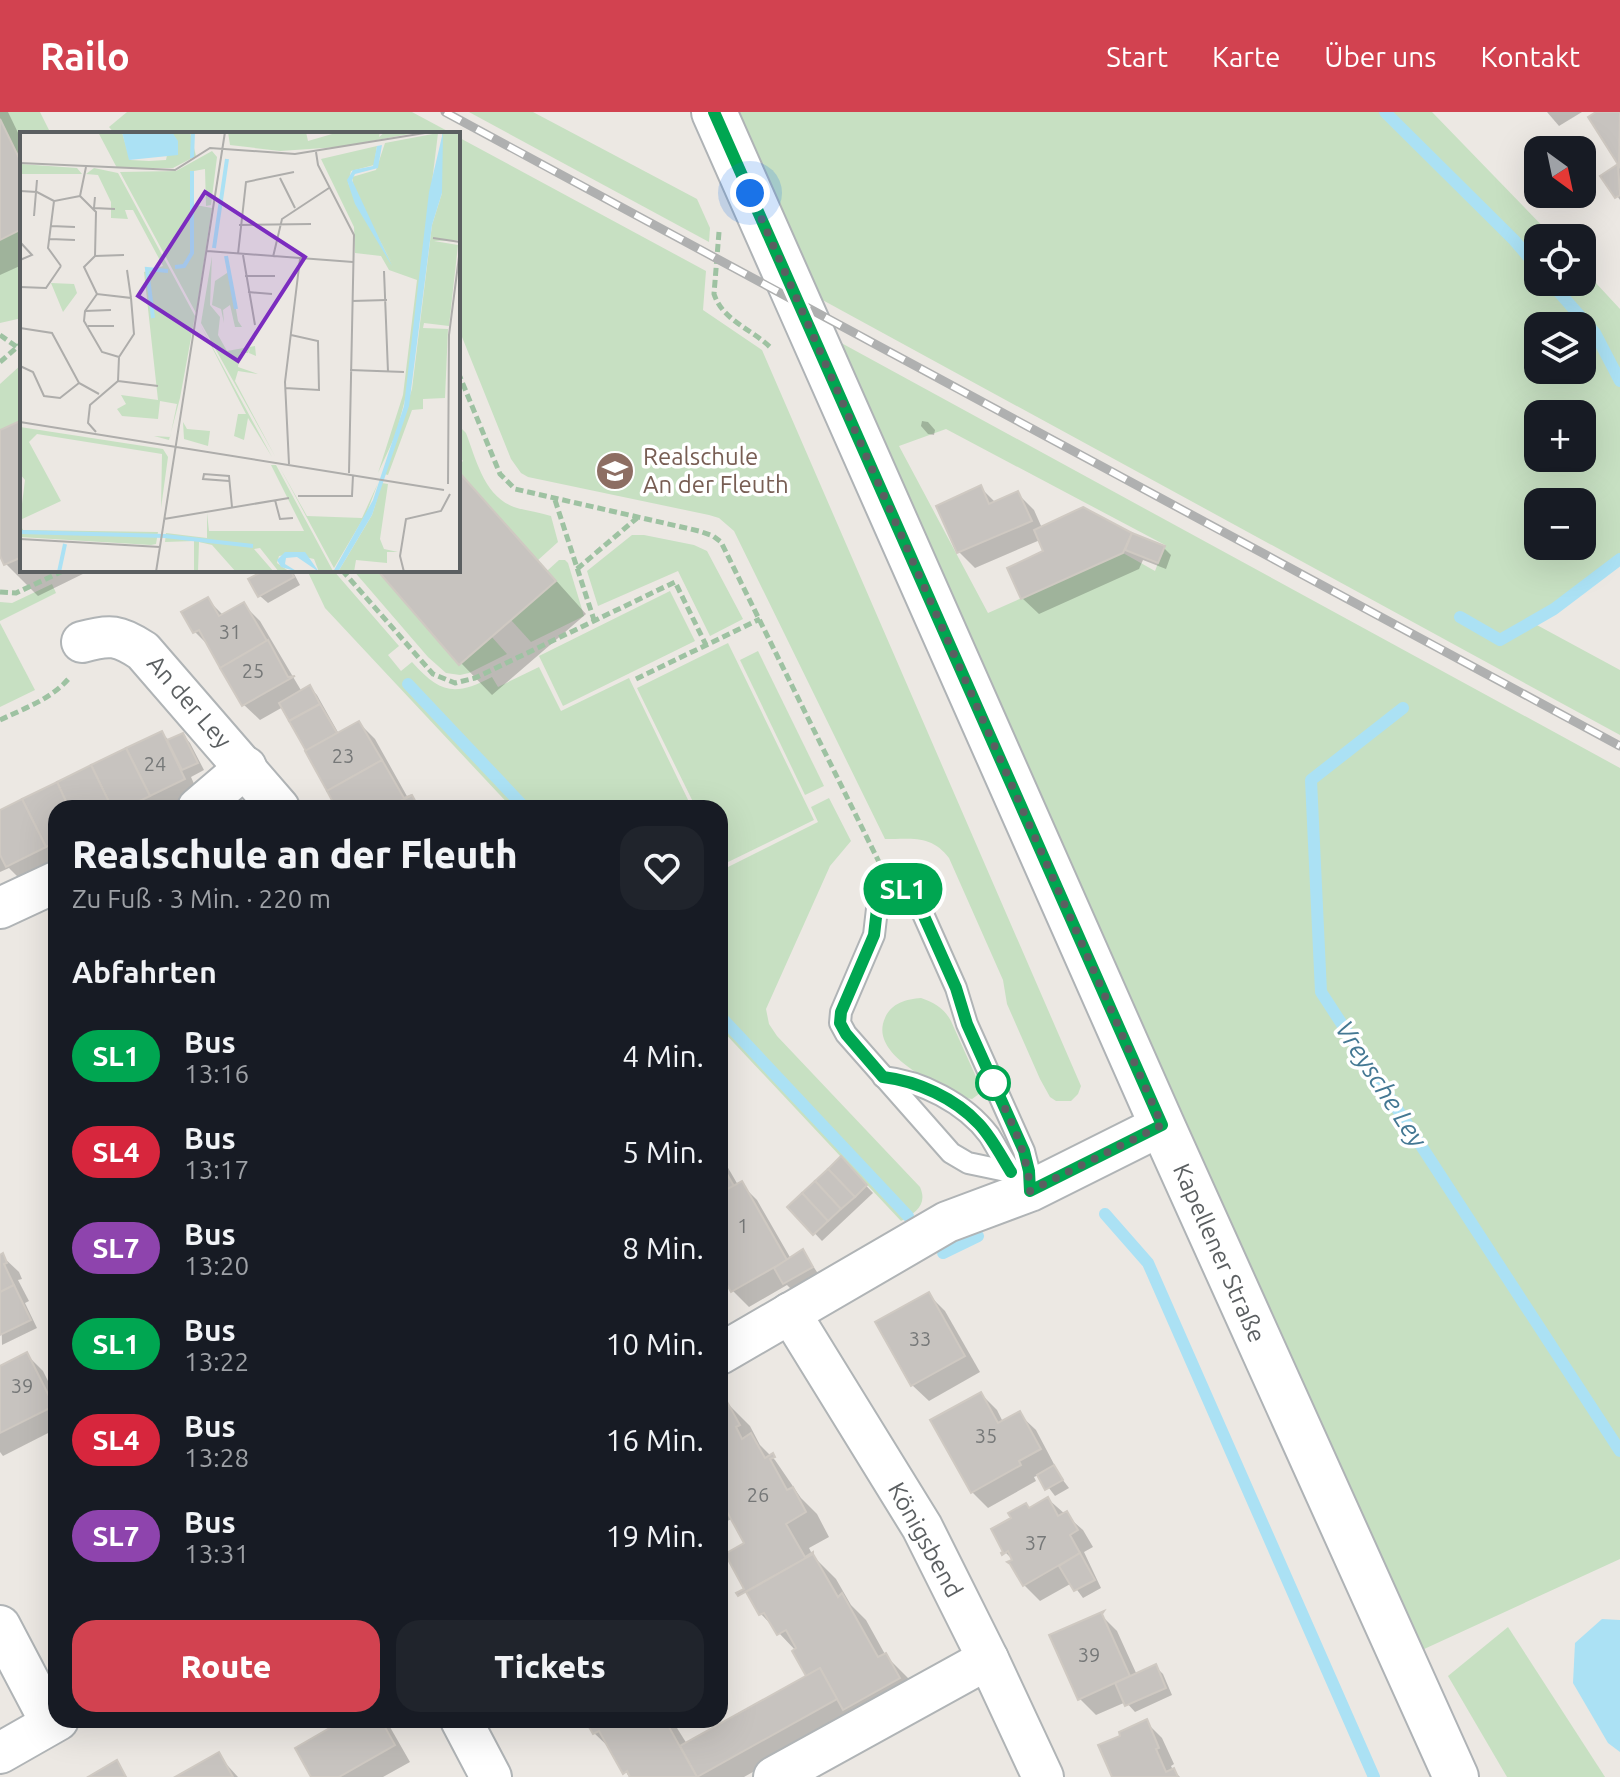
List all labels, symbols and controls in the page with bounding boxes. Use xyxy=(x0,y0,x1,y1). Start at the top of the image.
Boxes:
text: Railo xyxy=(40,35,130,77)
text: Start xyxy=(1106,41,1168,72)
text: Karte xyxy=(1212,41,1280,72)
text: Über uns xyxy=(1324,41,1436,72)
text: Kontakt xyxy=(1480,41,1580,72)
inset map xyxy=(20,132,460,572)
north arrow xyxy=(1524,136,1596,208)
map controls xyxy=(1524,136,1596,560)
your location xyxy=(730,173,770,213)
button: locate xyxy=(1524,224,1596,296)
button: layers xyxy=(1524,312,1596,384)
button: + xyxy=(1524,400,1596,472)
place label: Realschule An der Fleuth xyxy=(643,443,789,498)
school or university icon: Realschule An der Fleuth xyxy=(594,450,636,492)
button: − xyxy=(1524,488,1596,560)
house number: 31 xyxy=(219,620,241,643)
street label: An der Ley xyxy=(142,650,237,754)
house number: 25 xyxy=(242,659,264,682)
house number: 23 xyxy=(332,744,354,767)
house number: 24 xyxy=(144,752,166,775)
button: heart xyxy=(620,826,704,910)
text: Realschule an der Fleuth xyxy=(72,833,518,875)
line badge: SL1 xyxy=(857,863,949,915)
text: SL1 xyxy=(879,873,927,904)
text: Zu Fuß · 3 Min. · 220 m xyxy=(72,884,331,913)
text: Abfahrten xyxy=(72,955,217,989)
water label: Vreysche Ley xyxy=(1330,1015,1433,1153)
text: Bus xyxy=(184,1025,236,1059)
text: 4 Min. xyxy=(622,1039,704,1073)
text: SL1 xyxy=(92,1040,140,1071)
text: 13:16 xyxy=(184,1059,249,1088)
unlabelled marker xyxy=(976,1066,1010,1100)
text: Bus xyxy=(184,1121,236,1155)
text: 5 Min. xyxy=(622,1135,704,1169)
text: SL4 xyxy=(92,1136,140,1167)
text: 13:17 xyxy=(184,1155,249,1184)
street label: Kapellener Straße xyxy=(1168,1159,1271,1346)
house number: 1 xyxy=(737,1214,749,1237)
text: Bus xyxy=(184,1217,236,1251)
text: 8 Min. xyxy=(622,1231,704,1265)
text: SL7 xyxy=(92,1232,140,1263)
text: 13:20 xyxy=(184,1251,249,1280)
text: Bus xyxy=(184,1313,236,1347)
text: 10 Min. xyxy=(605,1327,704,1361)
house number: 33 xyxy=(909,1327,931,1350)
text: SL1 xyxy=(92,1328,140,1359)
text: 13:22 xyxy=(184,1347,249,1376)
house number: 39 xyxy=(11,1374,33,1397)
text: Bus xyxy=(184,1409,236,1443)
text: 16 Min. xyxy=(605,1423,704,1457)
text: SL4 xyxy=(92,1424,140,1455)
house number: 35 xyxy=(975,1424,997,1447)
text: 13:28 xyxy=(184,1443,249,1472)
street label: Königsbend xyxy=(883,1478,968,1602)
house number: 26 xyxy=(747,1483,769,1506)
text: Bus xyxy=(184,1505,236,1539)
text: 19 Min. xyxy=(605,1519,704,1553)
text: SL7 xyxy=(92,1520,140,1551)
house number: 37 xyxy=(1025,1531,1047,1554)
text: 13:31 xyxy=(184,1539,249,1568)
button: Route xyxy=(72,1620,380,1712)
button: Tickets xyxy=(396,1620,704,1712)
house number: 39 xyxy=(1078,1643,1100,1666)

